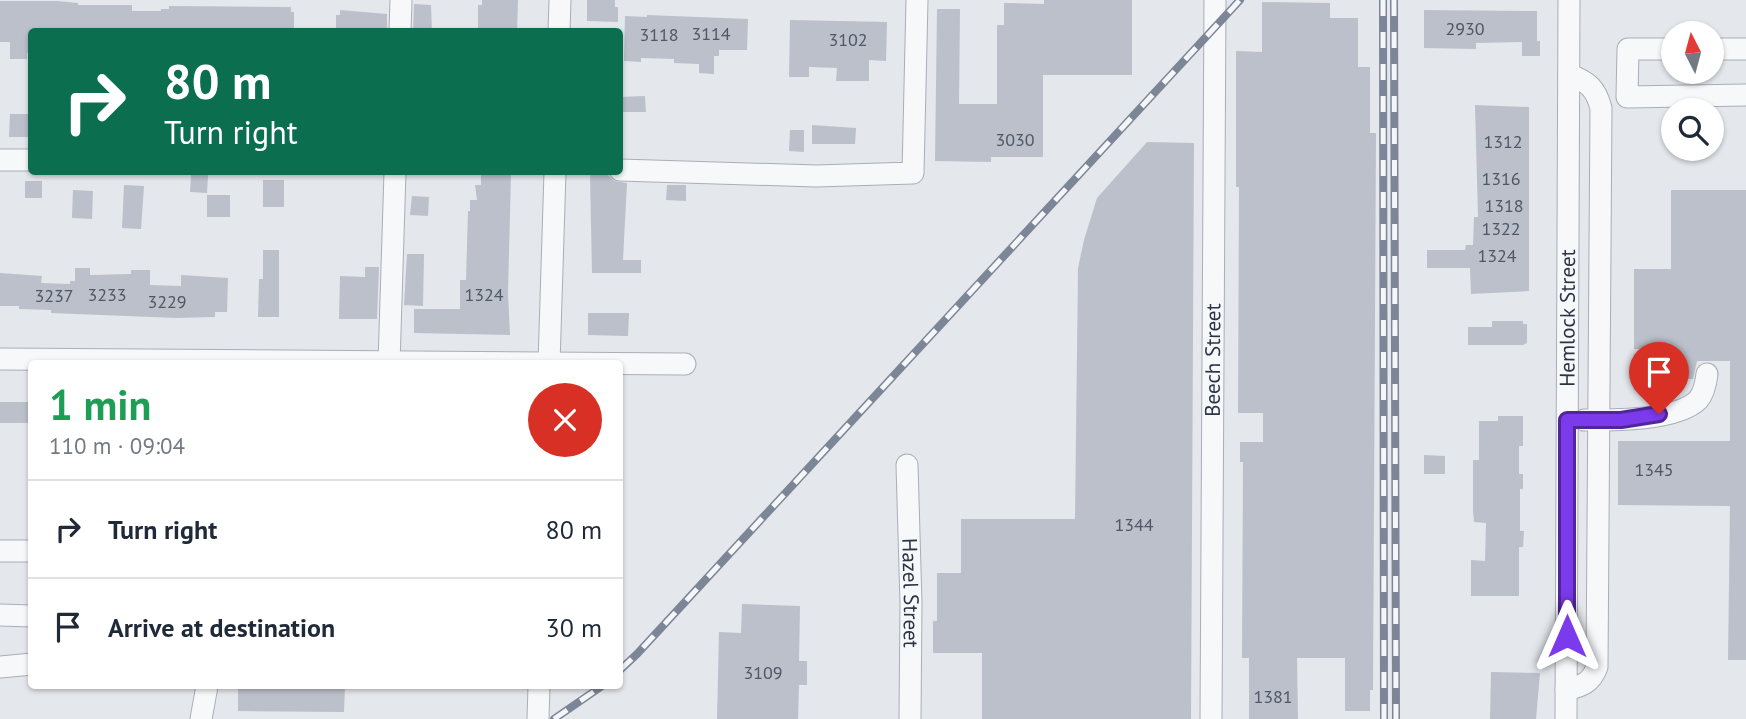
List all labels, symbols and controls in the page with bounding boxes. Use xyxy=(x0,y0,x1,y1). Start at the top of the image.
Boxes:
house number: 2930 xyxy=(1445,17,1485,40)
north arrow xyxy=(1661,21,1724,84)
map controls xyxy=(1661,21,1724,161)
house number: 3114 xyxy=(691,22,731,45)
house number: 3118 xyxy=(639,23,679,46)
house number: 3102 xyxy=(828,28,868,51)
text: 80 m xyxy=(164,49,271,113)
icon: right xyxy=(49,56,140,147)
button: search xyxy=(1661,98,1724,161)
text: Turn right xyxy=(164,111,298,153)
house number: 3030 xyxy=(995,128,1035,151)
house number: 1312 xyxy=(1483,130,1523,153)
house number: 1316 xyxy=(1481,167,1521,190)
house number: 1318 xyxy=(1484,194,1524,217)
house number: 1322 xyxy=(1481,217,1521,240)
house number: 1324 xyxy=(1477,244,1517,267)
street label: Hemlock Street xyxy=(1553,249,1581,387)
house number: 3233 xyxy=(87,283,127,306)
house number: 1324 xyxy=(464,283,504,306)
house number: 3237 xyxy=(34,284,74,307)
house number: 3229 xyxy=(147,290,187,313)
street label: Beech Street xyxy=(1199,303,1226,417)
pin xyxy=(1629,342,1689,414)
icon: arrive xyxy=(1640,353,1678,391)
text: 1 min xyxy=(49,377,151,432)
button: close xyxy=(528,383,602,457)
text: 110 m · 09:04 xyxy=(49,431,185,460)
house number: 1345 xyxy=(1634,458,1674,481)
icon: right xyxy=(49,510,87,548)
text: Turn right xyxy=(108,513,217,546)
text: 80 m xyxy=(546,513,602,546)
house number: 1344 xyxy=(1114,513,1154,536)
street label: Hazel Street xyxy=(896,538,925,648)
position arrow xyxy=(1530,599,1604,673)
icon: arrive xyxy=(49,608,87,646)
text: Arrive at destination xyxy=(108,611,335,644)
text: 30 m xyxy=(546,611,602,644)
house number: 3109 xyxy=(743,661,783,684)
house number: 1381 xyxy=(1253,685,1293,708)

